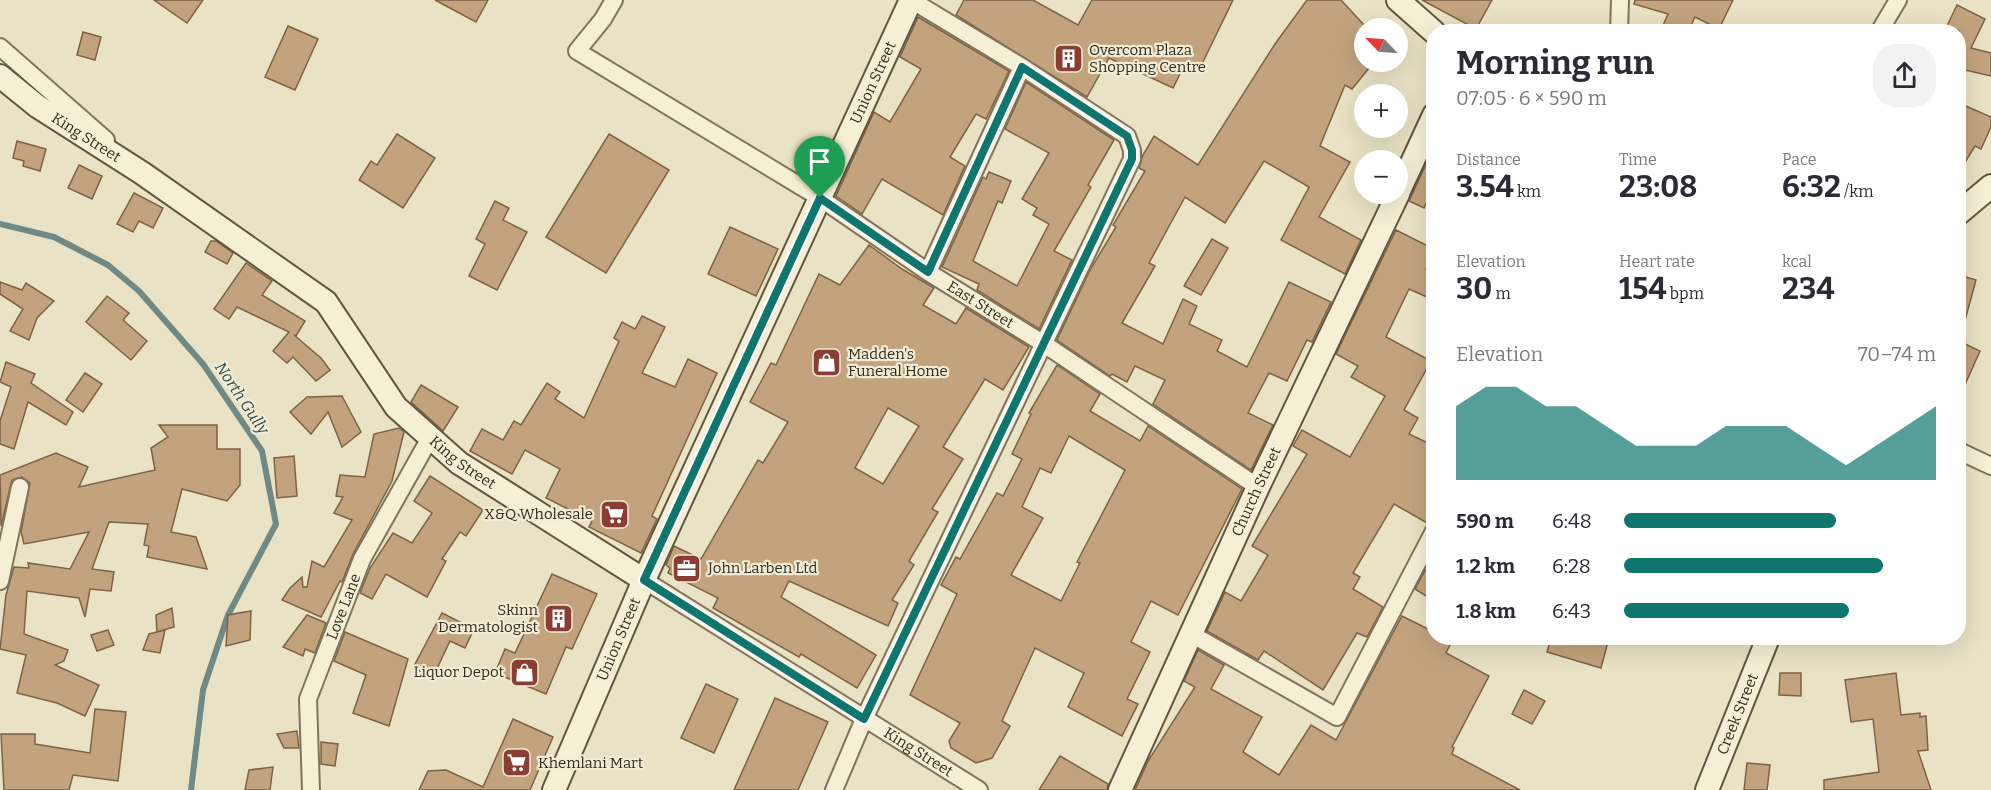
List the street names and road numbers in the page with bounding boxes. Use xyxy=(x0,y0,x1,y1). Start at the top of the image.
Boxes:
street label: Union Street xyxy=(846,38,900,127)
street label: King Street xyxy=(48,109,124,166)
street label: East Street xyxy=(944,277,1018,332)
street label: King Street xyxy=(426,432,500,493)
street label: Church Street xyxy=(1228,444,1285,539)
street label: Love Lane xyxy=(323,571,364,642)
street label: Union Street xyxy=(593,594,645,684)
street label: Creek Street xyxy=(1713,670,1762,757)
street label: King Street xyxy=(881,724,957,781)

